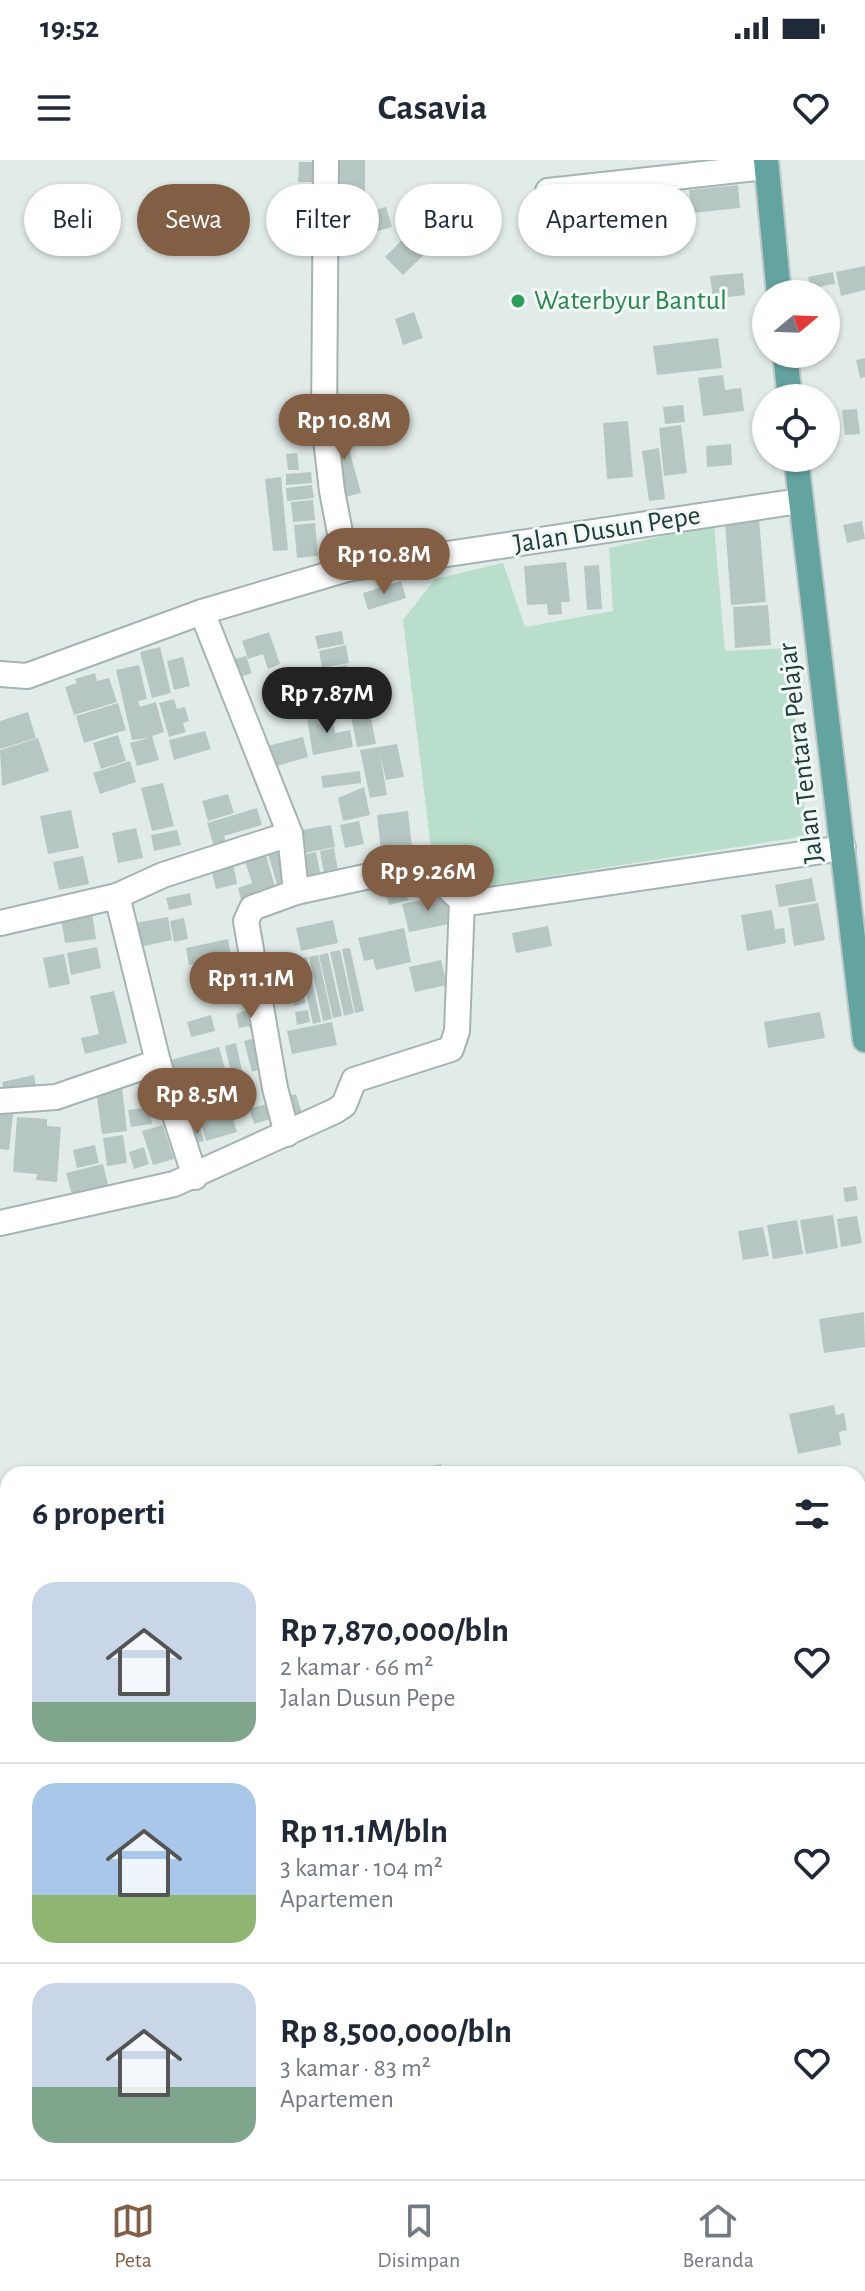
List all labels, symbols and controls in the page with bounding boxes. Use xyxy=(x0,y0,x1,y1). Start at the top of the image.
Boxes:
text: 19:52 xyxy=(40,13,99,43)
icon: menu xyxy=(32,86,76,130)
icon: heart xyxy=(789,86,833,130)
text: Casavia xyxy=(378,90,487,126)
chip: Beli xyxy=(24,184,121,256)
chip: Sewa xyxy=(137,184,250,256)
chip: Filter xyxy=(266,184,379,256)
chip: Baru xyxy=(395,184,502,256)
chip: Apartemen xyxy=(518,184,696,256)
north arrow xyxy=(752,280,840,368)
map controls xyxy=(752,280,840,472)
place label: Waterbyur Bantul xyxy=(534,287,727,315)
marker: Waterbyur Bantul xyxy=(509,292,527,310)
button: locate xyxy=(752,384,840,472)
pin: Rp 10.8M xyxy=(261,394,427,462)
text: Rp 10.8M xyxy=(297,407,391,433)
street label: Jalan Dusun Pepe xyxy=(511,501,703,559)
pin: Rp 10.8M xyxy=(301,528,467,596)
text: Rp 10.8M xyxy=(337,541,431,567)
street label: Jalan Tentara Pelajar xyxy=(774,641,828,865)
pin: Rp 7.87M xyxy=(244,667,410,735)
text: Rp 7.87M xyxy=(280,680,374,706)
pin: Rp 9.26M xyxy=(345,845,511,913)
text: Rp 9.26M xyxy=(380,858,476,884)
pin: Rp 11.1M xyxy=(168,952,334,1020)
text: Rp 11.1M xyxy=(208,965,294,991)
pin: Rp 8.5M xyxy=(123,1068,271,1136)
text: Rp 8.5M xyxy=(156,1081,238,1107)
icon: filters xyxy=(790,1492,834,1536)
text: 6 properti xyxy=(32,1497,166,1531)
icon: home xyxy=(96,1614,192,1710)
text: Rp 7,870,000/bln xyxy=(280,1614,509,1648)
icon: heart xyxy=(790,1640,834,1684)
text: 2 kamar · 66 m² xyxy=(280,1654,433,1680)
text: Jalan Dusun Pepe xyxy=(280,1685,455,1711)
icon: home xyxy=(96,1815,192,1911)
text: Rp 11.1M/bln xyxy=(280,1815,448,1849)
icon: heart xyxy=(790,1841,834,1885)
text: 3 kamar · 104 m² xyxy=(280,1855,443,1881)
text: Apartemen xyxy=(280,1886,394,1912)
icon: home xyxy=(96,2015,192,2111)
text: Rp 8,500,000/bln xyxy=(280,2015,512,2049)
icon: heart xyxy=(790,2041,834,2085)
text: 3 kamar · 83 m² xyxy=(280,2055,431,2081)
text: Apartemen xyxy=(280,2086,394,2112)
tab: Peta xyxy=(111,2199,155,2273)
tab: Disimpan xyxy=(377,2199,460,2273)
tab: Beranda xyxy=(682,2199,754,2273)

